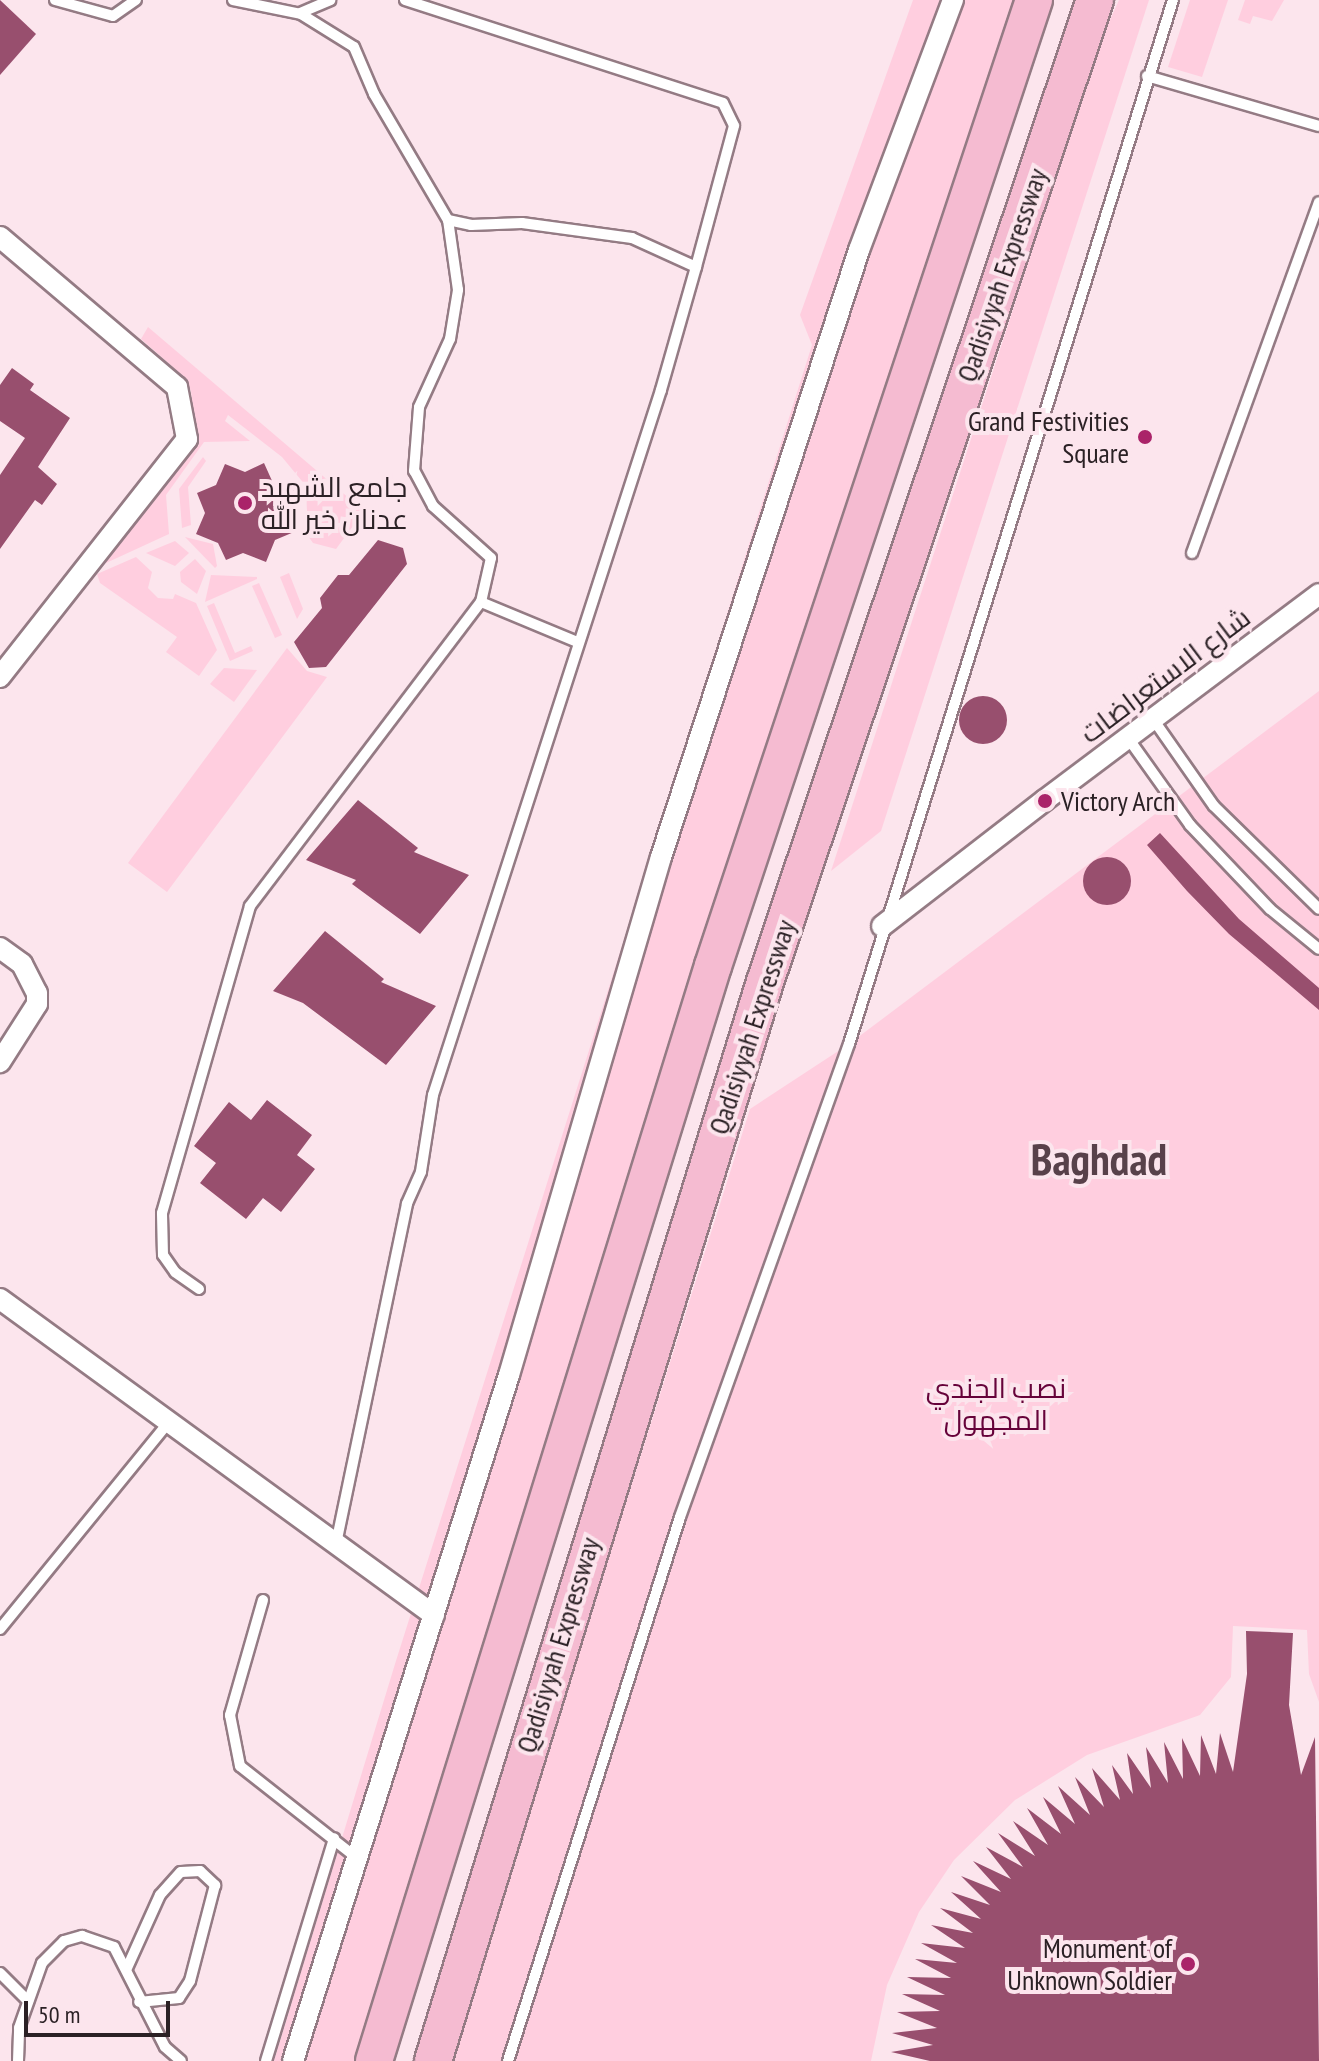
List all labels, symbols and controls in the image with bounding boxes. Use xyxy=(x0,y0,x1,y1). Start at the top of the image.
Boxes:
street label: Qadisiyyah Expressway xyxy=(950,164,1054,386)
place label: Grand Festivities Square xyxy=(968,404,1129,470)
marker: Grand Festivities Square xyxy=(1136,428,1154,446)
place label: جامع الشهيد عدنان خير الله xyxy=(261,470,408,536)
marker: جامع الشهيد عدنان خير الله xyxy=(236,494,254,512)
street label: شارع الاستعراضات xyxy=(1073,600,1257,750)
place label: Victory Arch xyxy=(1061,784,1177,818)
marker: Victory Arch xyxy=(1036,792,1054,810)
street label: Qadisiyyah Expressway xyxy=(702,916,802,1138)
district label: Baghdad xyxy=(1031,1133,1167,1185)
park label: نصب الجندي المجهول xyxy=(926,1371,1066,1437)
street label: Qadisiyyah Expressway xyxy=(509,1533,607,1757)
place label: Monument of Unknown Soldier xyxy=(1007,1931,1172,1997)
marker: Monument of Unknown Soldier xyxy=(1179,1955,1197,1973)
scale bar xyxy=(28,1985,174,2035)
text: 50 m xyxy=(38,1999,80,2030)

